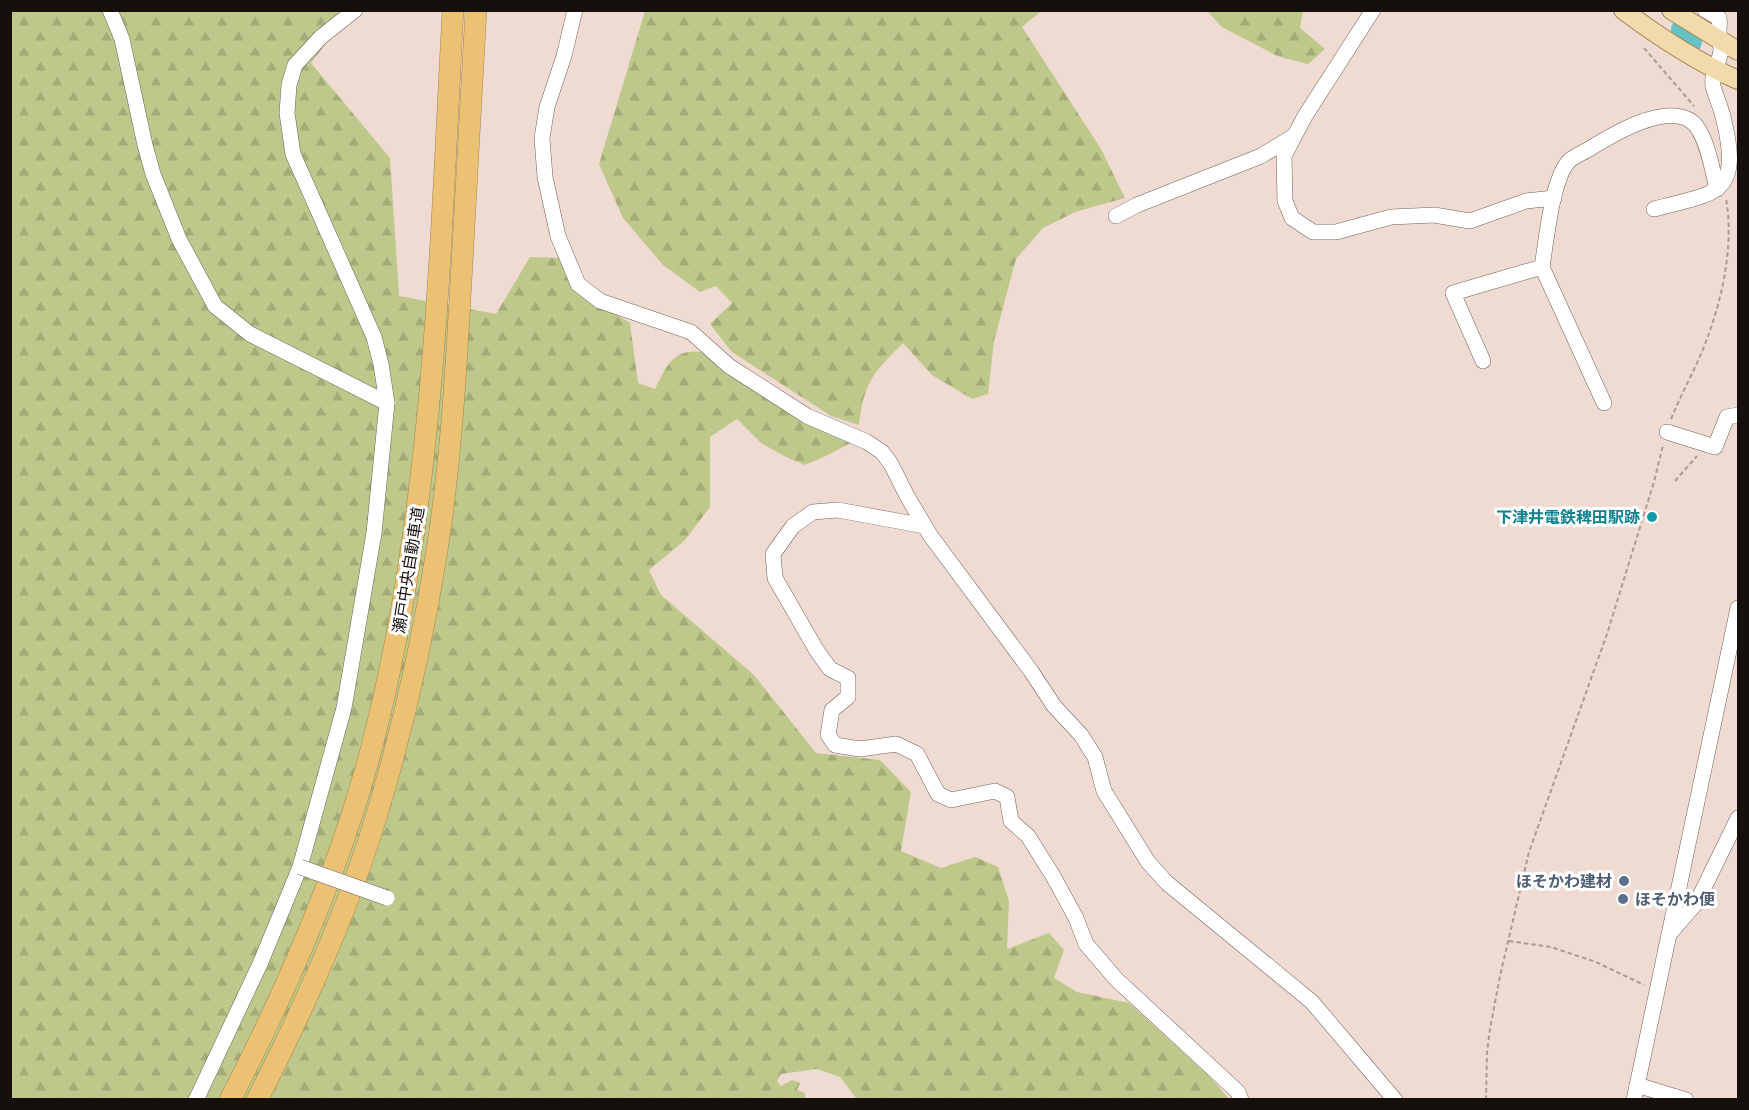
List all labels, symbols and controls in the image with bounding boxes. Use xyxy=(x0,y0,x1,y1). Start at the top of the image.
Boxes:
street label: 瀬戸中央自動車道 xyxy=(388,505,428,635)
place label: 下津井電鉄稗田駅跡 xyxy=(1496,507,1640,527)
marker: 下津井電鉄稗田駅跡 xyxy=(1645,510,1659,524)
place label: ほそかわ建材 xyxy=(1516,871,1612,891)
marker: ほそかわ建材 xyxy=(1617,874,1631,888)
place label: ほそかわ便 xyxy=(1635,889,1715,909)
marker: ほそかわ便 xyxy=(1616,892,1630,906)

